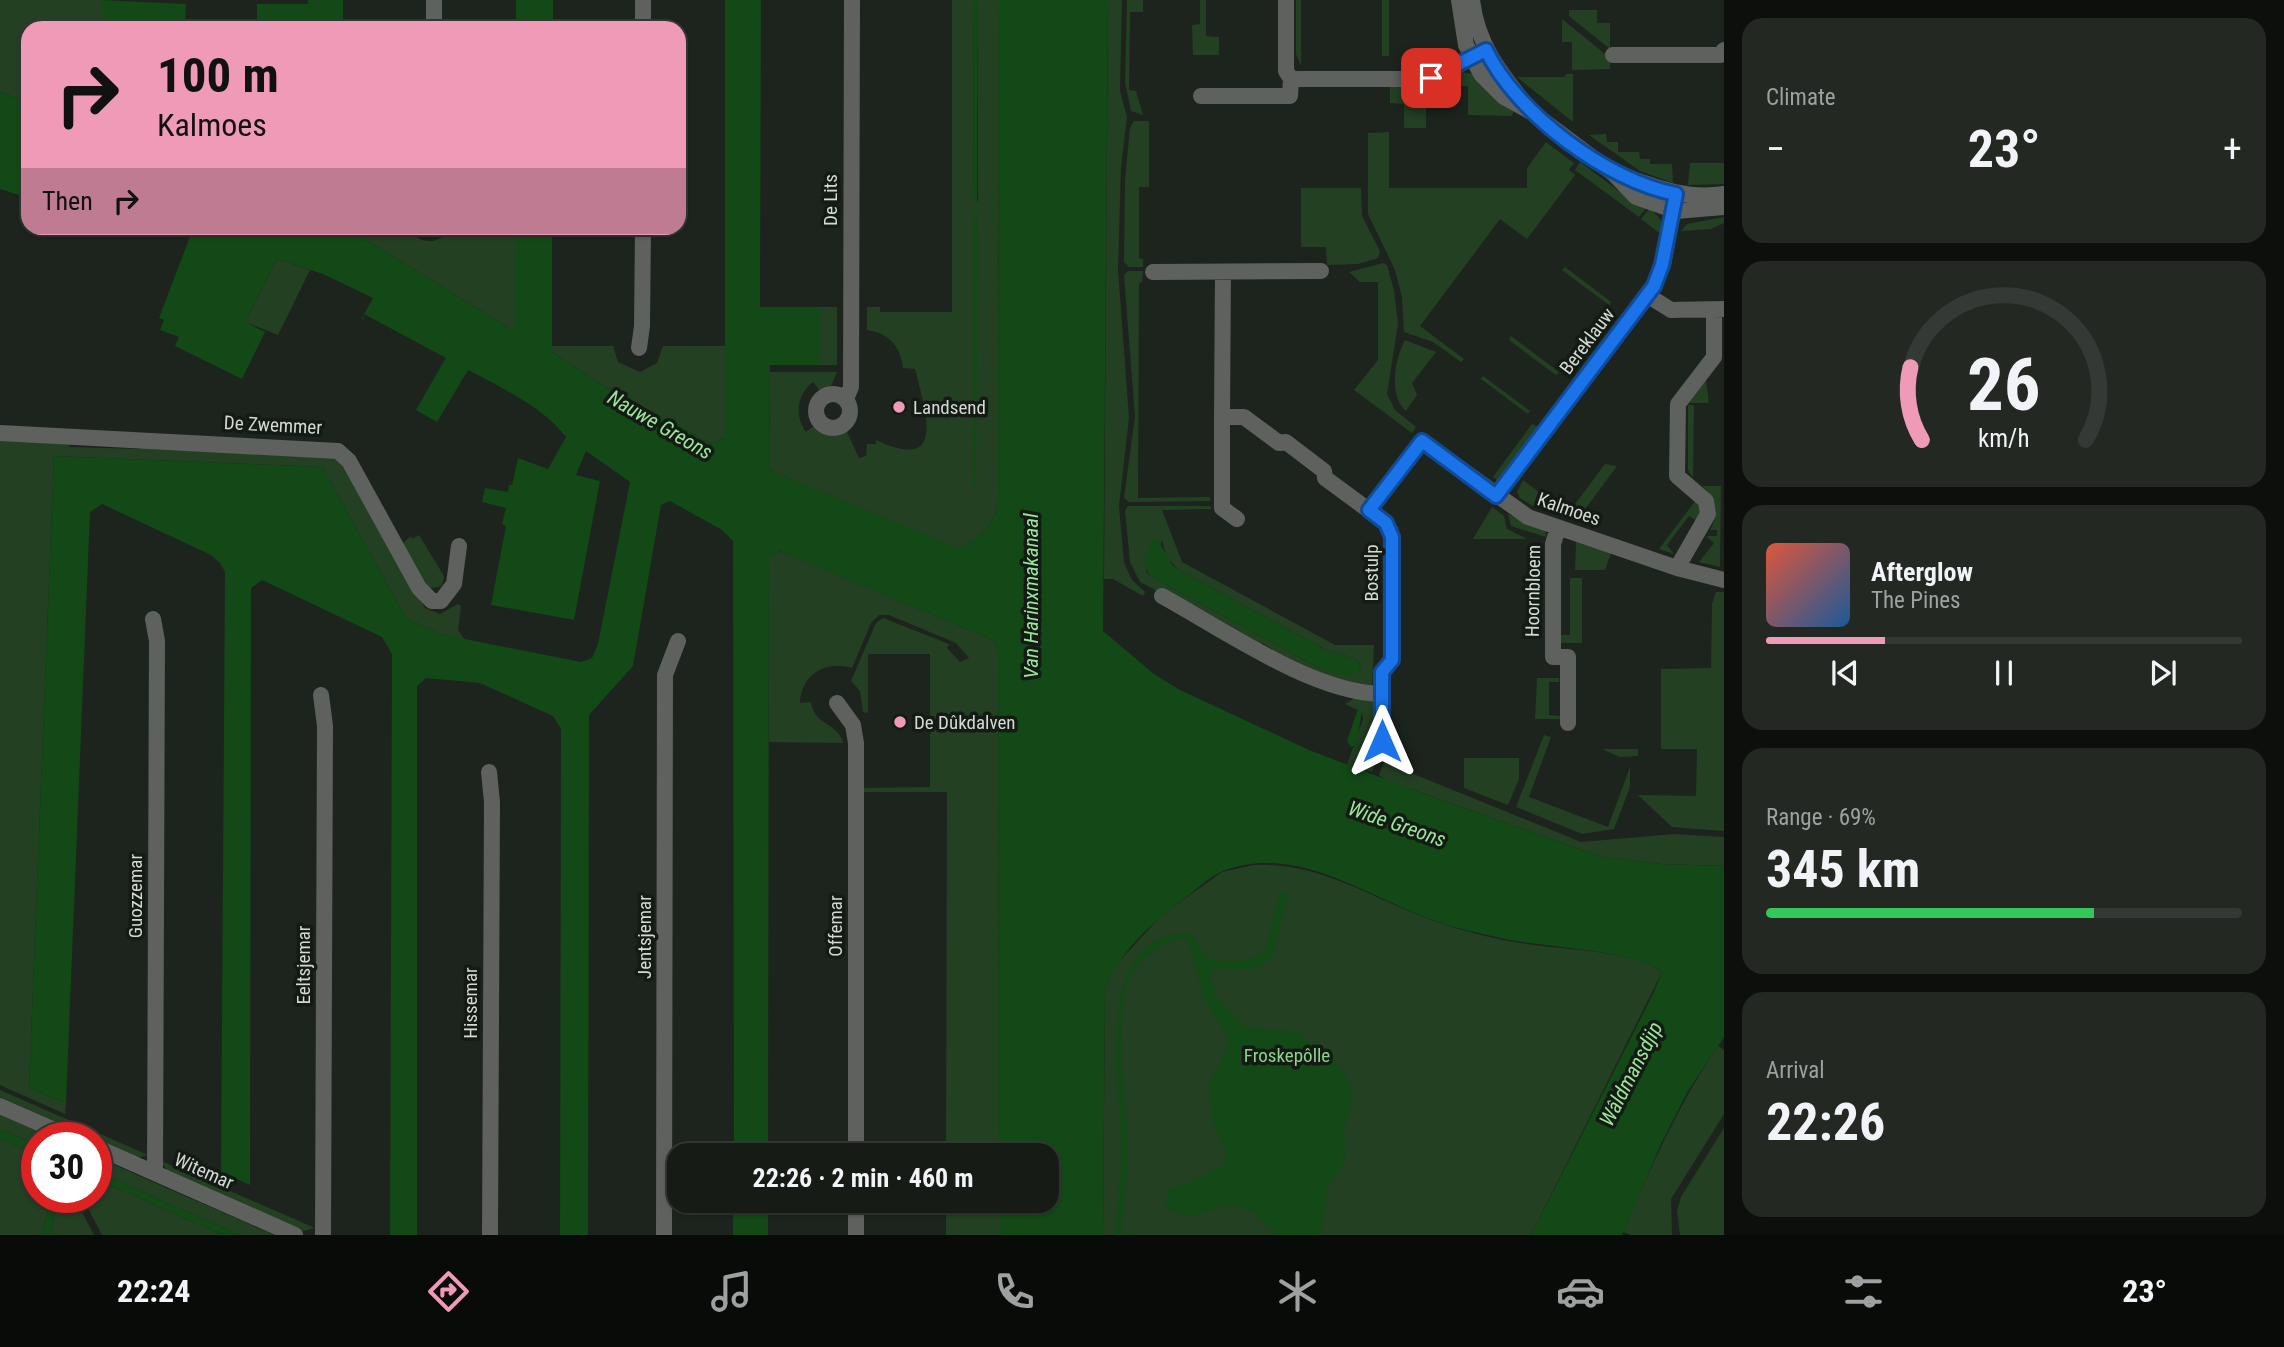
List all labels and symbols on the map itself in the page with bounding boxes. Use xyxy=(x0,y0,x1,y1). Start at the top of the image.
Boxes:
pin xyxy=(1401,48,1461,108)
street label: De Lits xyxy=(819,174,842,226)
street label: Bereklauw xyxy=(1555,303,1619,379)
water label: Nauwe Greons xyxy=(603,385,717,465)
place label: Landsend xyxy=(913,396,986,419)
marker: Landsend xyxy=(891,399,907,415)
street label: De Zwemmer xyxy=(223,411,323,439)
street label: Kalmoes xyxy=(1534,488,1604,530)
water label: Van Harinxmakanaal xyxy=(1019,513,1043,679)
street label: Bostulp xyxy=(1360,544,1383,602)
street label: Hoornbloem xyxy=(1521,545,1545,637)
position arrow xyxy=(1345,704,1419,778)
place label: De Dûkdalven xyxy=(914,711,1016,734)
marker: De Dûkdalven xyxy=(892,714,908,730)
water label: Wide Greons xyxy=(1345,796,1449,852)
street label: Guozzemar xyxy=(124,854,147,938)
street label: Jentsjemar xyxy=(633,895,656,979)
street label: Offemar xyxy=(824,895,847,957)
street label: Eeltsjemar xyxy=(292,925,315,1005)
street label: Hissemar xyxy=(459,967,482,1039)
water label: Wâldmansdjip xyxy=(1595,1018,1667,1130)
park label: Froskepôlle xyxy=(1244,1044,1330,1067)
speed limit sign: 30 xyxy=(21,1122,112,1213)
street label: Witemar xyxy=(171,1148,237,1194)

